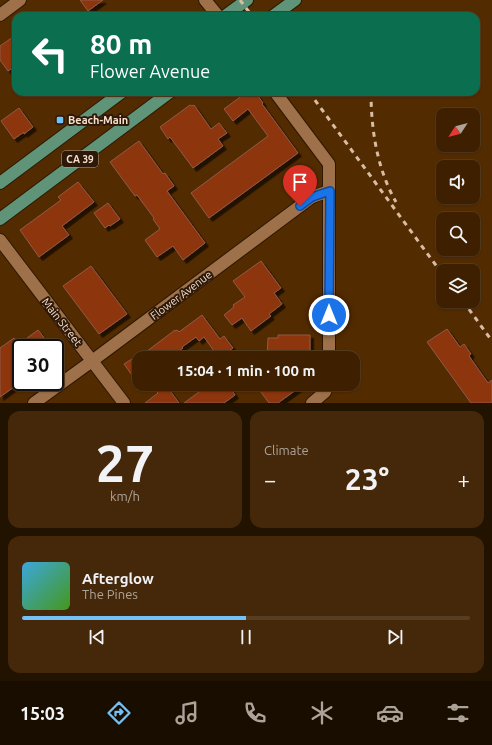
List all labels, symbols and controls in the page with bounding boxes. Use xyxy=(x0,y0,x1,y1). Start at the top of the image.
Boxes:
icon: left xyxy=(24,28,76,80)
text: 80 m xyxy=(90,28,152,59)
text: Flower Avenue xyxy=(90,61,210,81)
north arrow xyxy=(436,108,480,152)
map controls xyxy=(436,108,480,308)
place label: Beach-Main xyxy=(68,114,128,126)
marker: Beach-Main xyxy=(55,115,65,125)
road number: CA 39 xyxy=(62,151,98,167)
button: sound xyxy=(436,160,480,204)
pin xyxy=(283,165,317,206)
icon: arrive xyxy=(289,171,311,193)
button: search xyxy=(436,212,480,256)
button: layers xyxy=(436,264,480,308)
street label: Flower Avenue xyxy=(148,268,214,322)
position arrow xyxy=(308,294,350,336)
street label: Main Street xyxy=(40,296,85,349)
speed limit sign: 30 xyxy=(12,339,64,391)
text: 15:04 · 1 min · 100 m xyxy=(177,362,315,379)
text: 27 xyxy=(96,434,154,492)
text: Climate xyxy=(264,443,309,457)
text: 23° xyxy=(345,462,389,496)
text: − xyxy=(264,467,276,492)
text: + xyxy=(458,467,470,492)
text: km/h xyxy=(110,489,140,503)
text: Afterglow xyxy=(82,570,154,587)
text: The Pines xyxy=(82,587,138,601)
icon: previous xyxy=(86,626,108,648)
icon: pause xyxy=(235,626,257,648)
icon: next xyxy=(384,626,406,648)
icon: directions xyxy=(105,699,133,727)
icon: music xyxy=(173,699,201,727)
icon: phone xyxy=(241,699,269,727)
icon: climate xyxy=(308,699,336,727)
icon: car xyxy=(376,699,404,727)
icon: filters xyxy=(444,699,472,727)
text: 15:03 xyxy=(20,703,65,723)

